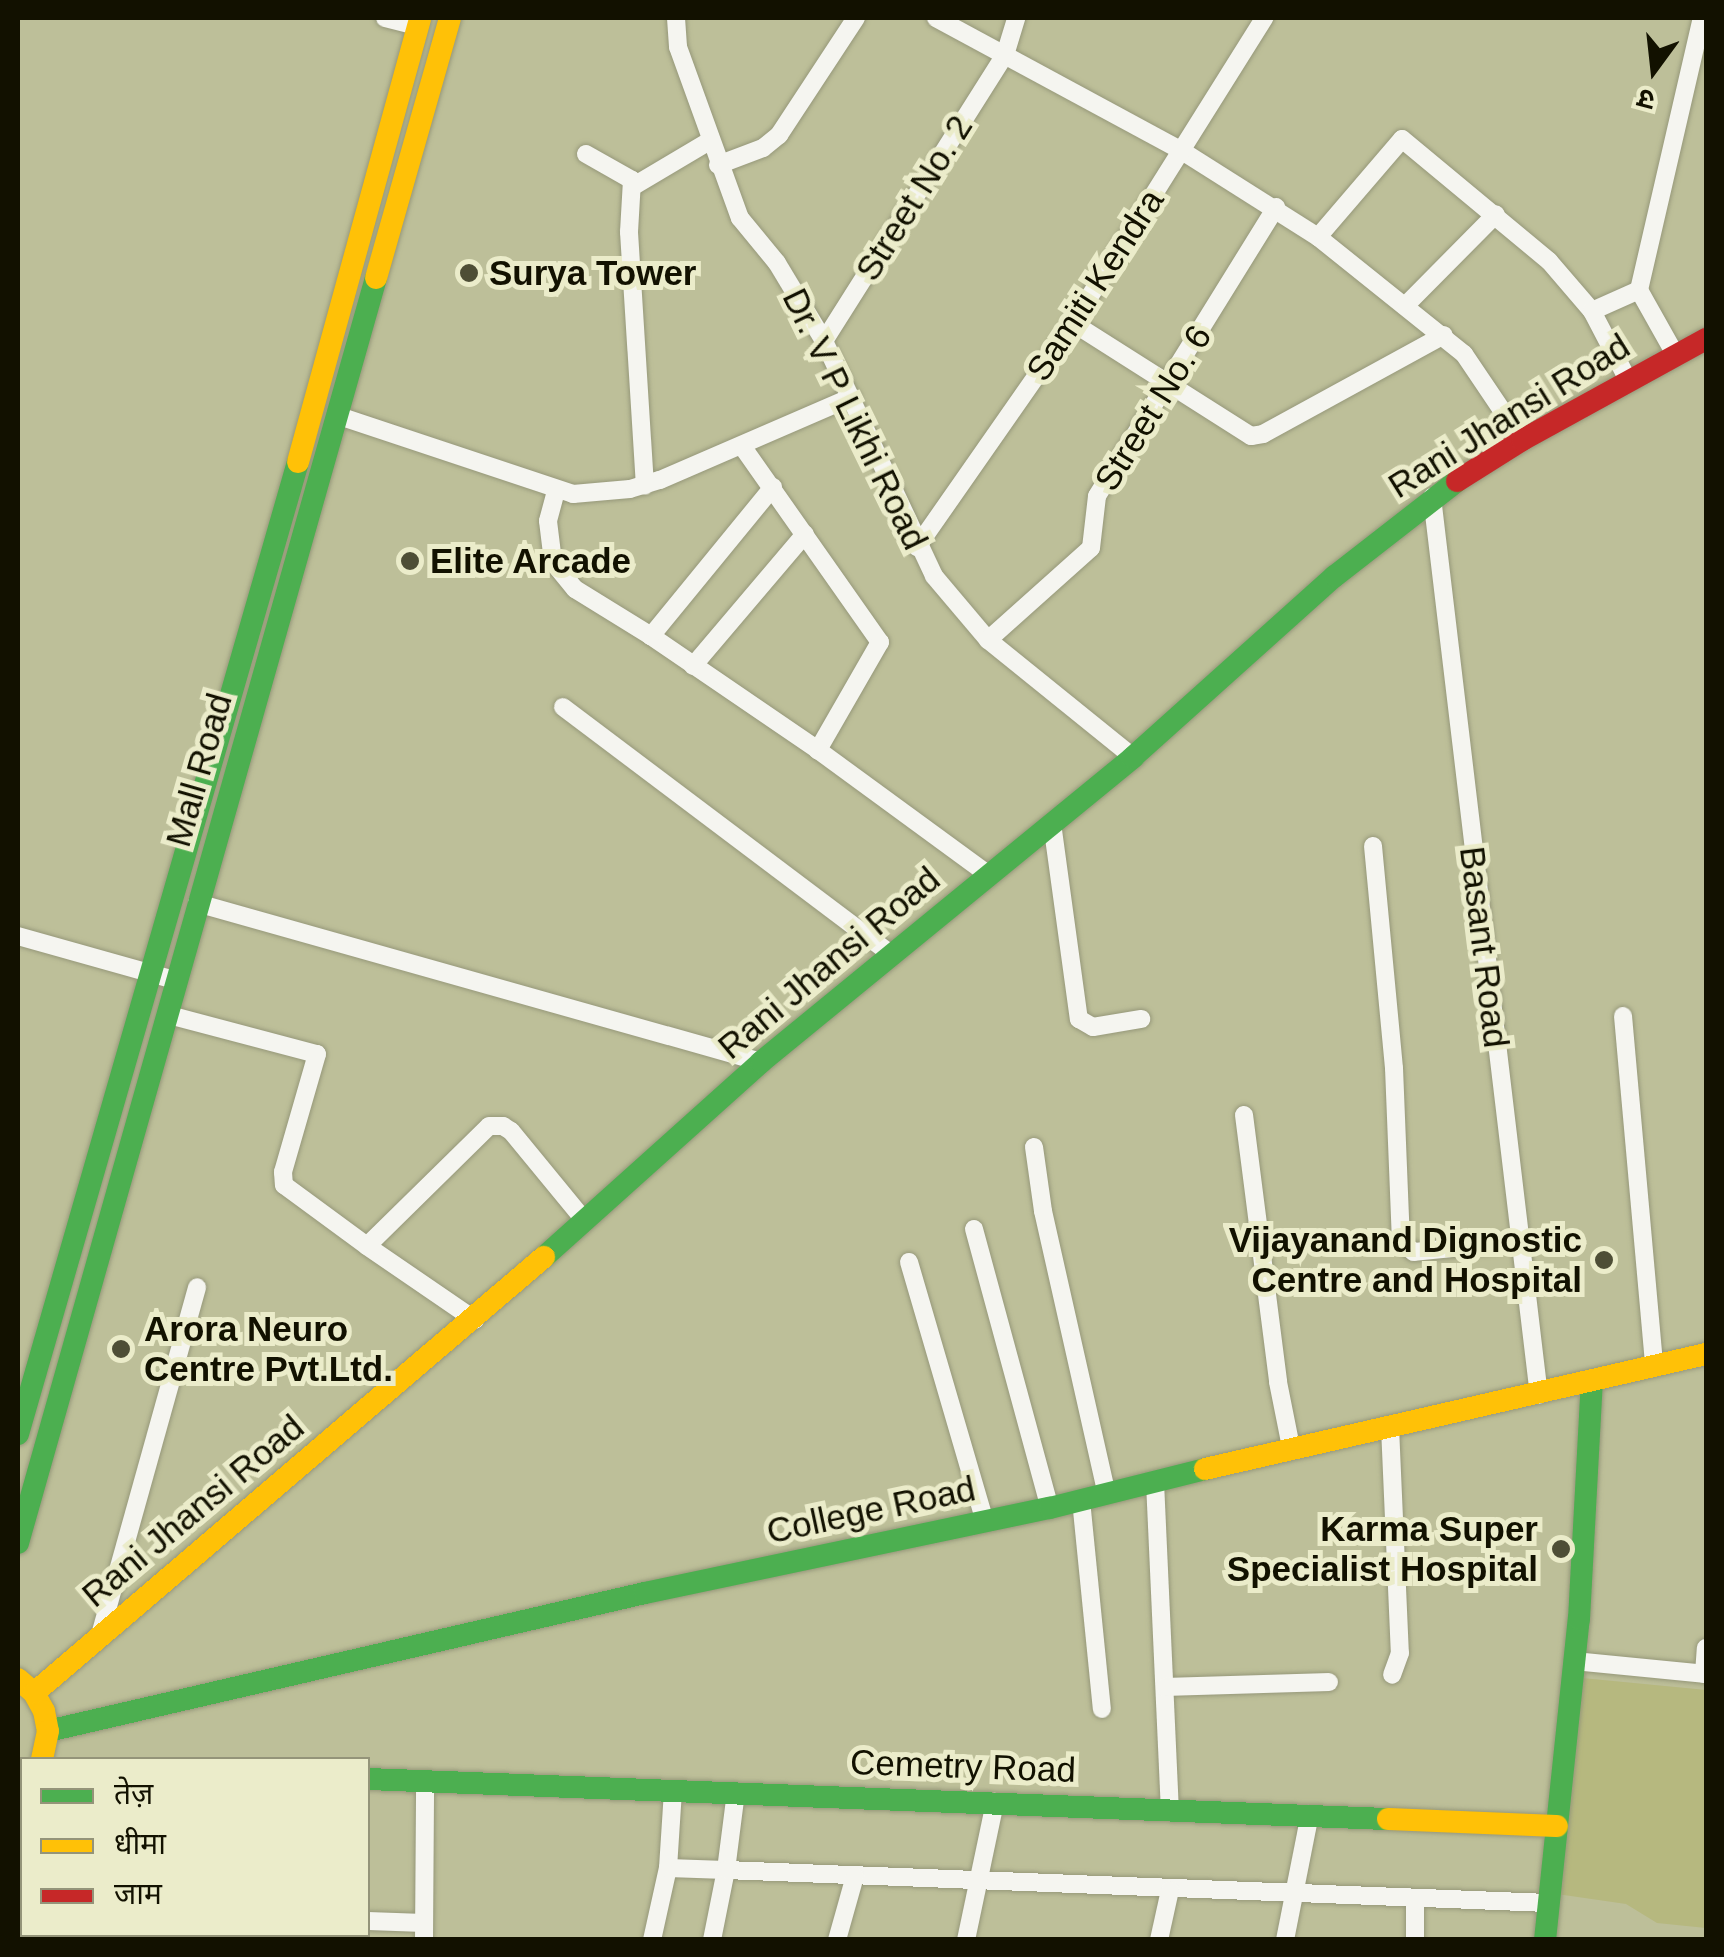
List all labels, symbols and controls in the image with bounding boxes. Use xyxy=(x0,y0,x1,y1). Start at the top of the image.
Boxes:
north arrow xyxy=(1604,20,1704,120)
text: उ xyxy=(1634,82,1658,117)
street label: Street No. 2 xyxy=(847,108,981,288)
street label: Samiti Kendra xyxy=(1018,181,1172,389)
place label: Surya Tower xyxy=(489,252,696,294)
marker: Surya Tower xyxy=(458,262,480,284)
street label: Dr. V P Likhi Road xyxy=(773,281,937,557)
street label: Street No. 6 xyxy=(1086,318,1220,498)
street label: Rani Jhansi Road xyxy=(1381,325,1637,507)
place label: Elite Arcade xyxy=(430,540,632,582)
marker: Elite Arcade xyxy=(399,550,421,572)
street label: Mall Road xyxy=(157,688,241,852)
street label: Basant Road xyxy=(1451,844,1517,1050)
street label: Rani Jhansi Road xyxy=(710,858,948,1068)
place label: Vijayanand Dignostic Centre and Hospital xyxy=(1229,1219,1582,1301)
marker: Vijayanand Dignostic Centre and Hospital xyxy=(1591,1247,1617,1273)
place label: Arora Neuro Centre Pvt.Ltd. xyxy=(144,1308,393,1390)
marker: Arora Neuro Centre Pvt.Ltd. xyxy=(108,1336,134,1362)
street label: Rani Jhansi Road xyxy=(74,1406,312,1616)
street label: College Road xyxy=(763,1467,979,1553)
place label: Karma Super Specialist Hospital xyxy=(1227,1508,1538,1590)
marker: Karma Super Specialist Hospital xyxy=(1548,1536,1574,1562)
street label: Cemetry Road xyxy=(850,1741,1076,1791)
legend xyxy=(20,1757,370,1937)
text: तेज़ xyxy=(114,1777,153,1810)
text: धीमा xyxy=(114,1827,166,1860)
text: जाम xyxy=(114,1877,162,1910)

